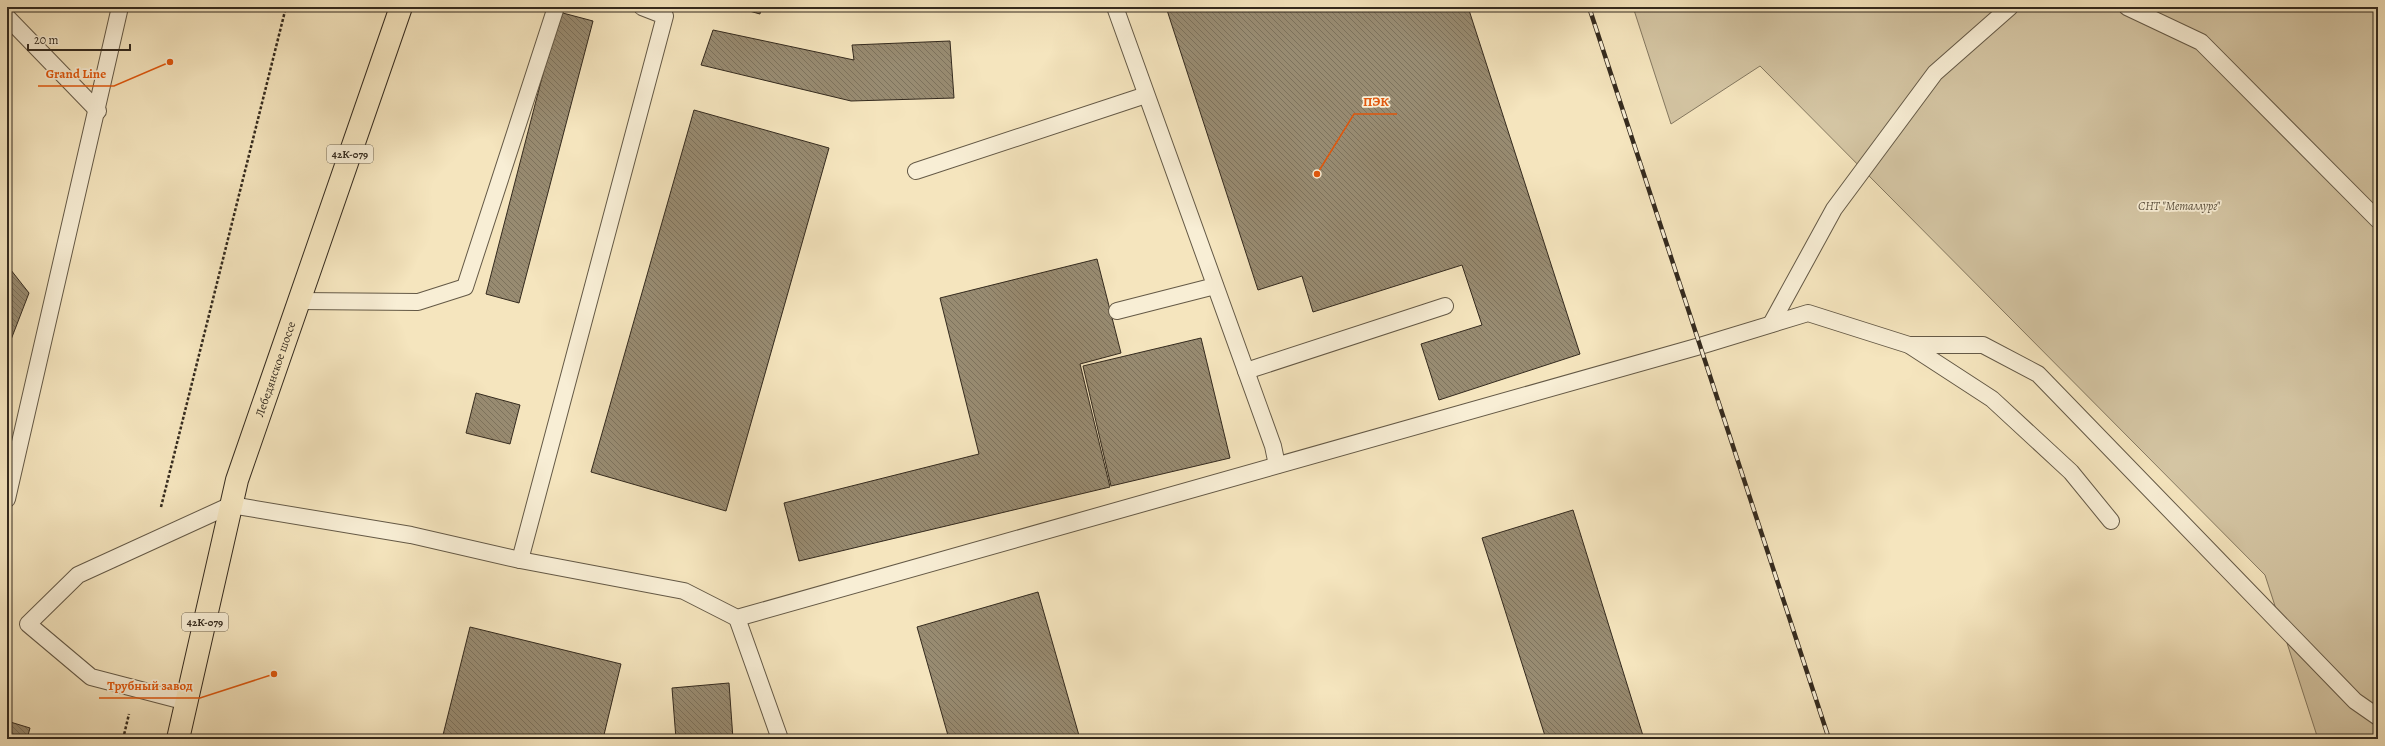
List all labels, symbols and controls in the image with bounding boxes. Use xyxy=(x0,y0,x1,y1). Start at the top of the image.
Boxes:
scale bar xyxy=(28,26,130,52)
text: 20 m xyxy=(34,32,58,48)
callout: Grand Line xyxy=(38,61,114,86)
text: Grand Line xyxy=(46,65,106,82)
callout: ПЭК xyxy=(1354,89,1397,114)
text: ПЭК xyxy=(1363,93,1389,110)
road number: 42К-079 xyxy=(327,145,373,163)
park label: СНТ "Металлург" xyxy=(2138,198,2220,214)
street label: Лебедянское шоссе xyxy=(251,319,299,419)
road number: 42К-079 xyxy=(182,613,228,631)
callout: Трубный завод xyxy=(99,673,200,698)
text: Трубный завод xyxy=(107,677,193,694)

